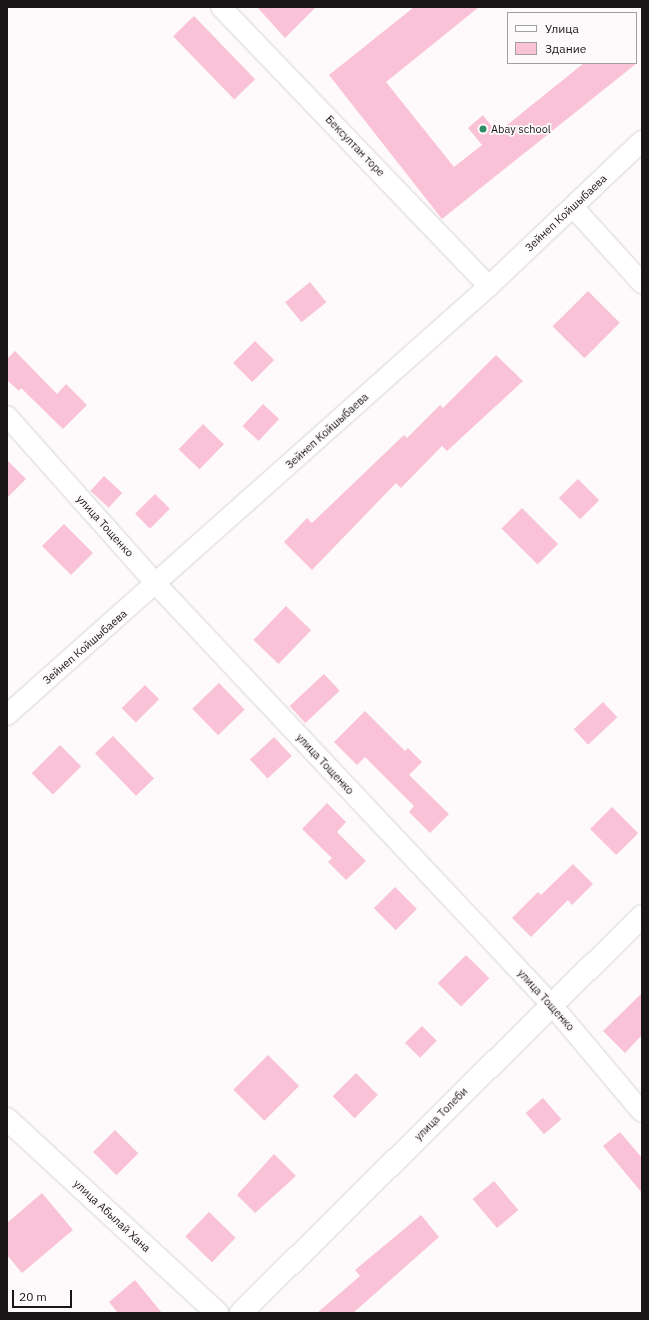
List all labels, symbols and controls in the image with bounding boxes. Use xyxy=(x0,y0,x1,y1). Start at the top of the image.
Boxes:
legend xyxy=(507,12,637,64)
text: Улица xyxy=(545,21,579,36)
text: Здание xyxy=(545,41,586,56)
street label: Бексултан торе xyxy=(323,113,387,179)
place label: Abay school xyxy=(491,122,551,136)
marker: Abay school xyxy=(478,124,488,134)
street label: Зейнеп Койшыбаева xyxy=(522,172,610,254)
street label: Зейнеп Койшыбаева xyxy=(283,390,371,472)
street label: улица Тощенко xyxy=(74,492,136,560)
street label: Зейнеп Койшыбаева xyxy=(40,607,130,687)
street label: улица Тощенко xyxy=(293,731,357,797)
street label: улица Тощенко xyxy=(515,966,577,1034)
street label: улица Толеби xyxy=(412,1085,470,1143)
street label: улица Абылай Хана xyxy=(71,1177,153,1255)
scale bar xyxy=(14,1282,74,1308)
text: 20 m xyxy=(19,1289,47,1304)

